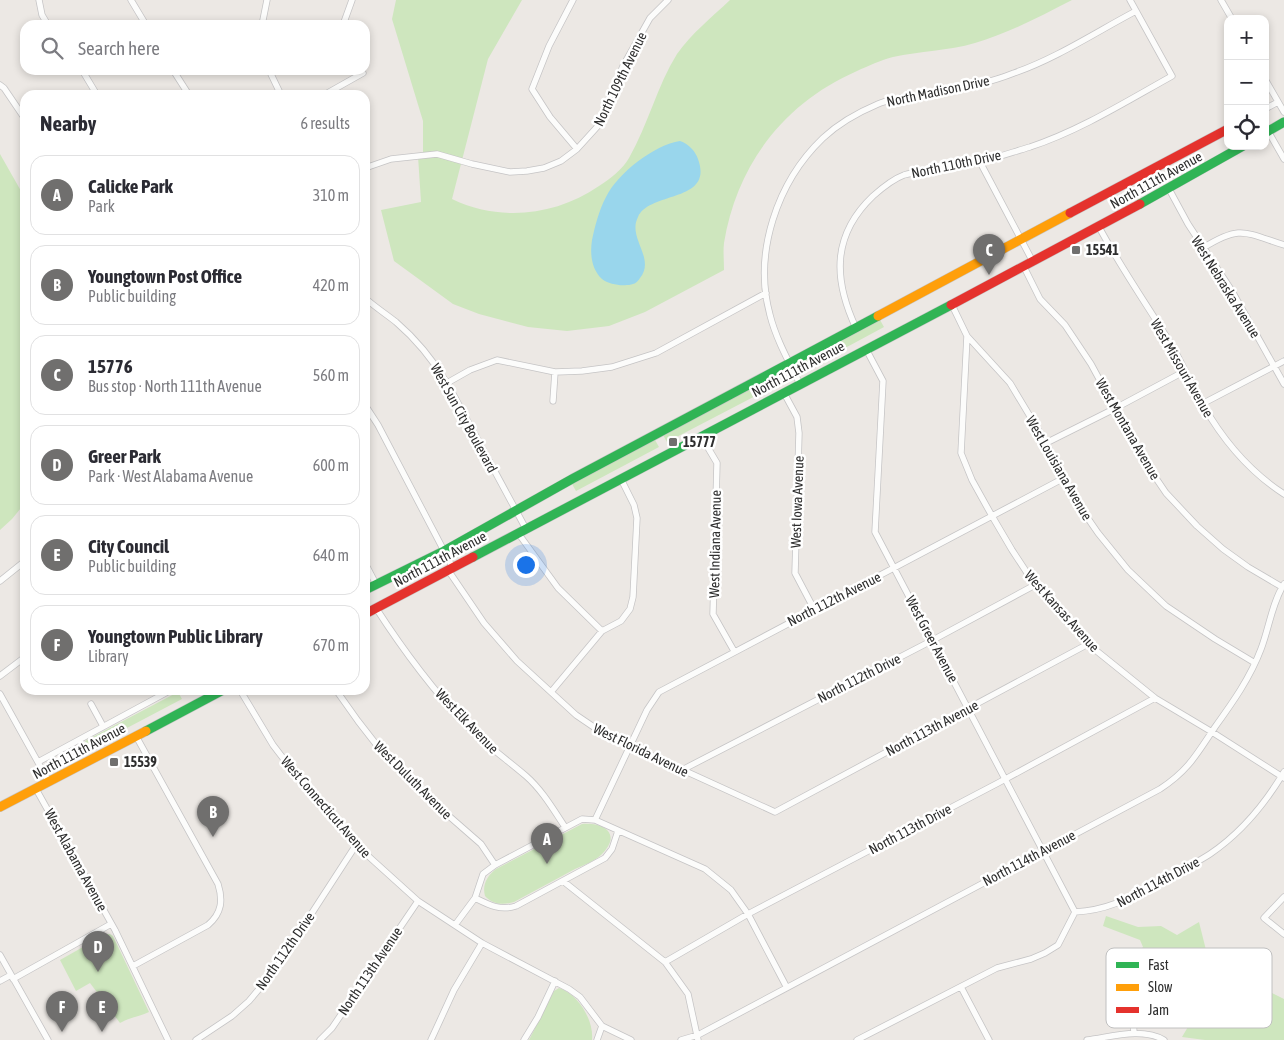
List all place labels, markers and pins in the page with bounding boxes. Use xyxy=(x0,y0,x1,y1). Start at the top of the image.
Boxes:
pin: C xyxy=(973,234,1005,275)
place label: 15541 xyxy=(1086,242,1119,258)
marker: 15541 xyxy=(1070,244,1082,256)
place label: 15777 xyxy=(683,434,716,450)
marker: 15777 xyxy=(667,436,679,448)
place label: 15539 xyxy=(124,754,157,770)
marker: 15539 xyxy=(108,756,120,768)
pin: B xyxy=(197,796,229,837)
pin: A xyxy=(531,823,563,864)
pin: D xyxy=(82,931,114,972)
pin: F xyxy=(46,991,78,1032)
pin: E xyxy=(86,991,118,1032)

